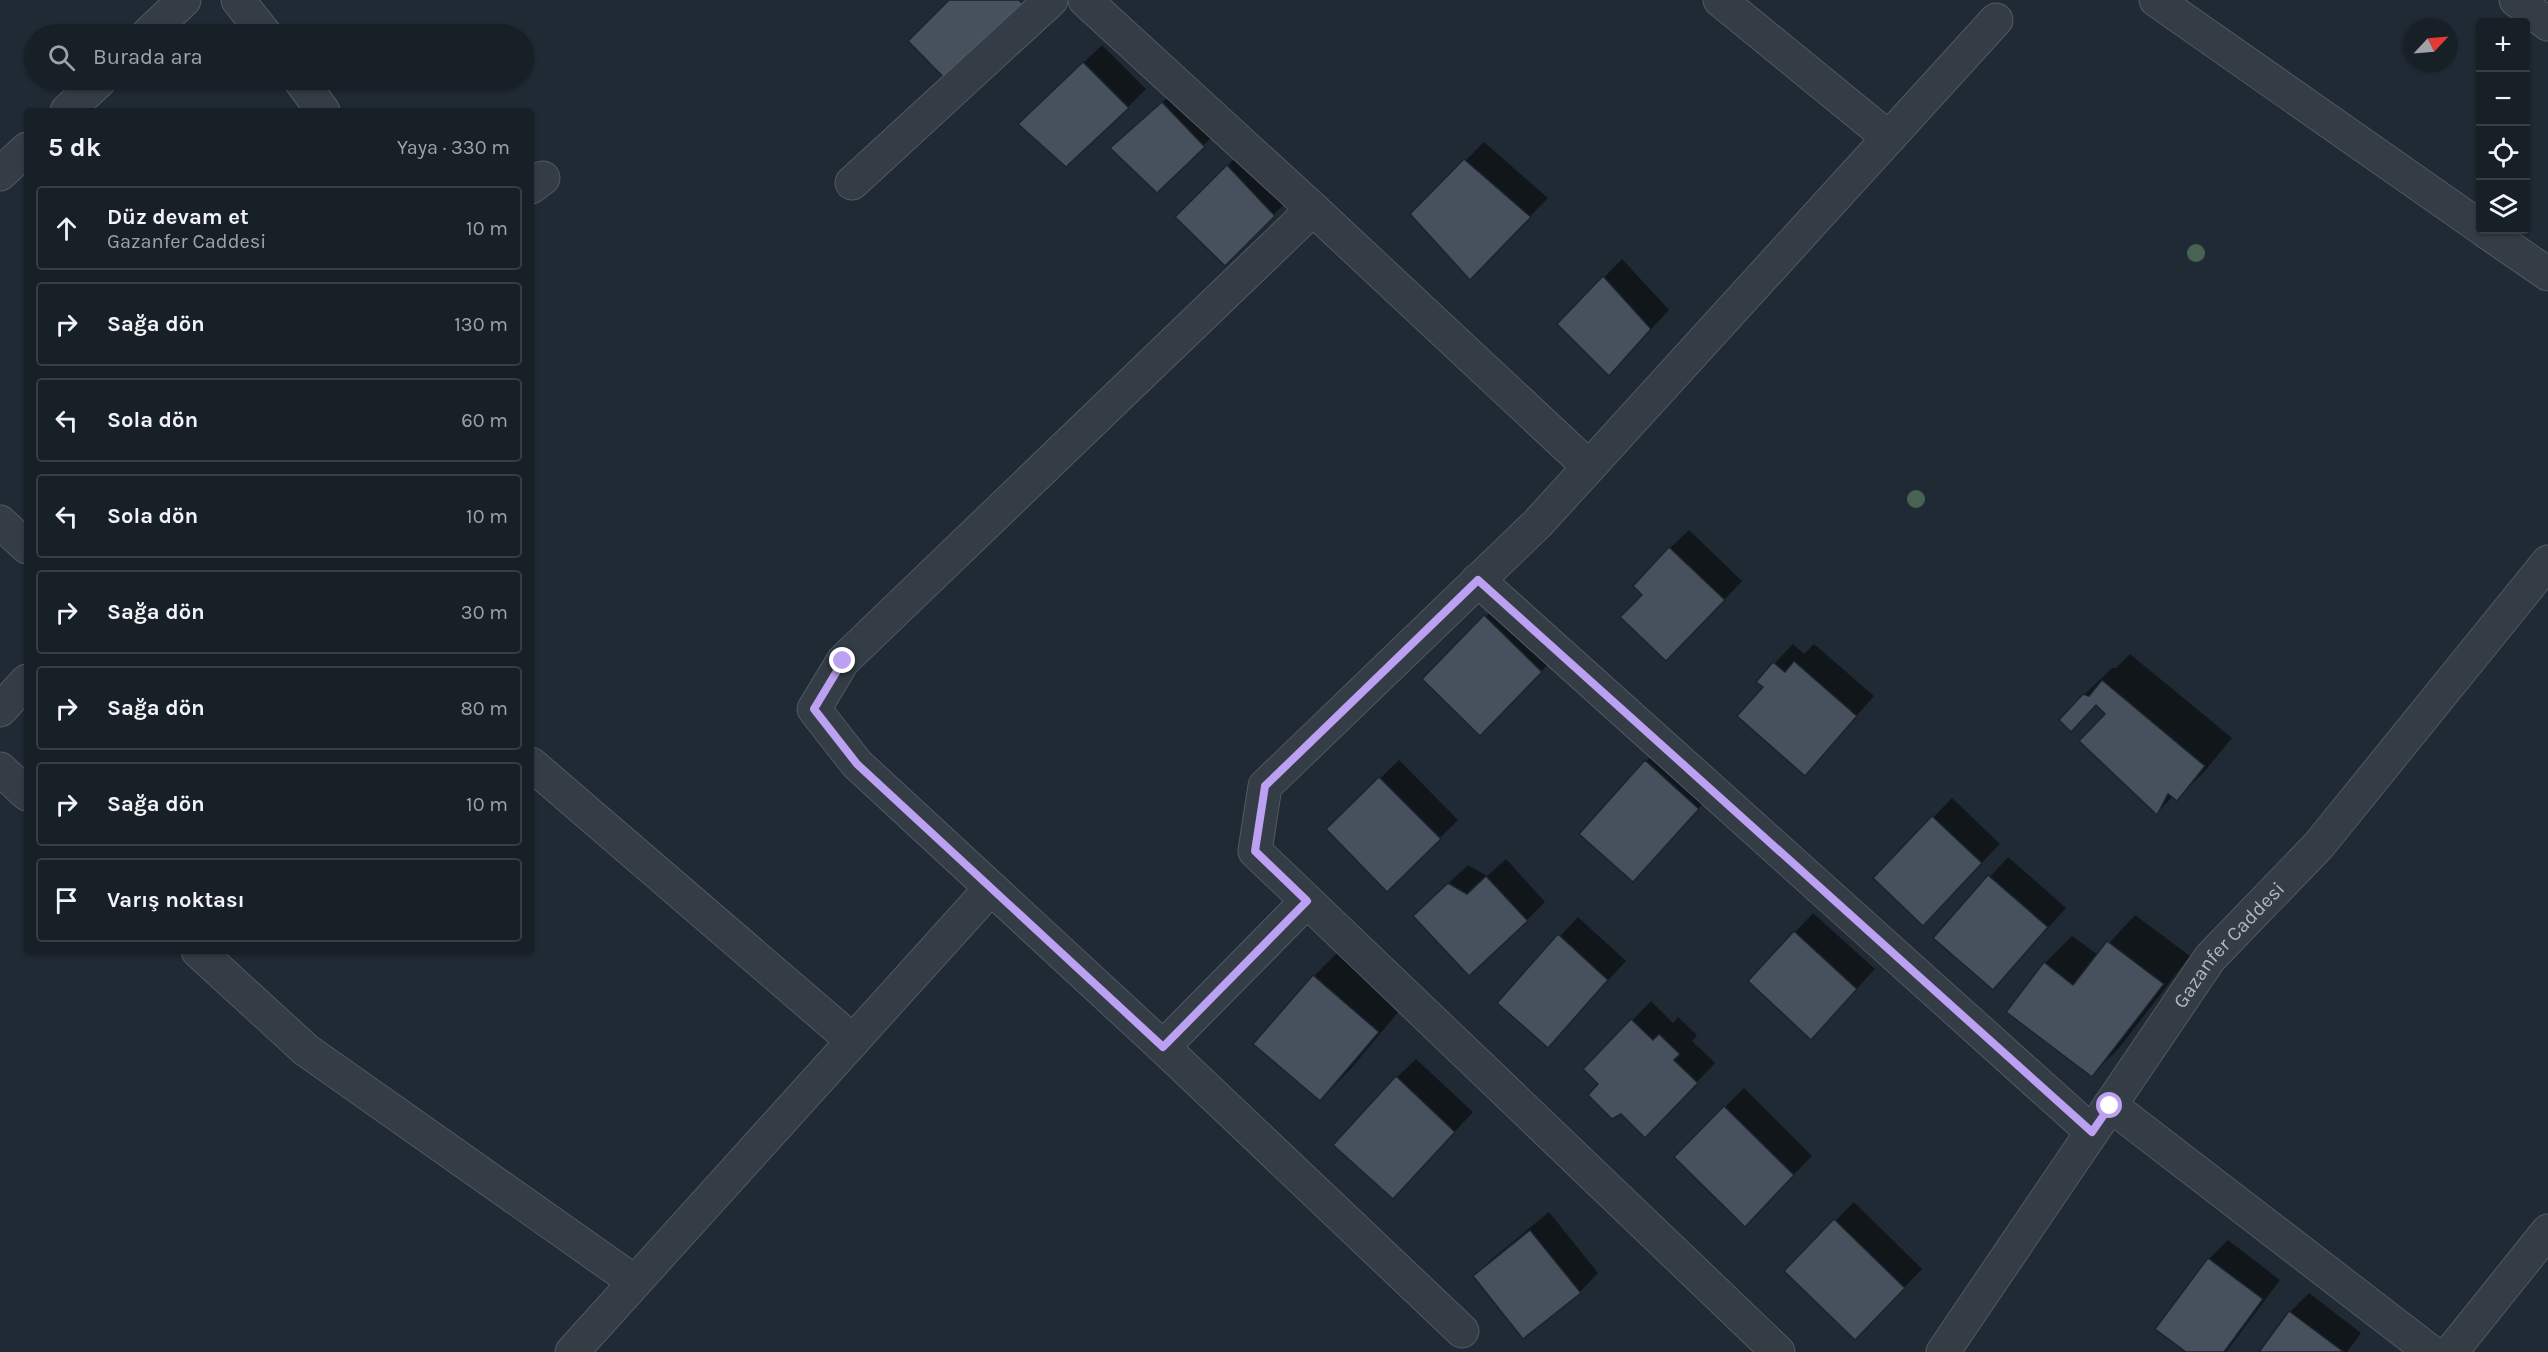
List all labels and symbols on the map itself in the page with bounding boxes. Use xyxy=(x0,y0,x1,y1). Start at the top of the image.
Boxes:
north arrow xyxy=(2404,18,2458,72)
route end xyxy=(829,647,855,673)
street label: Gazanfer Caddesi xyxy=(2169,877,2289,1012)
route start xyxy=(2096,1092,2122,1118)

